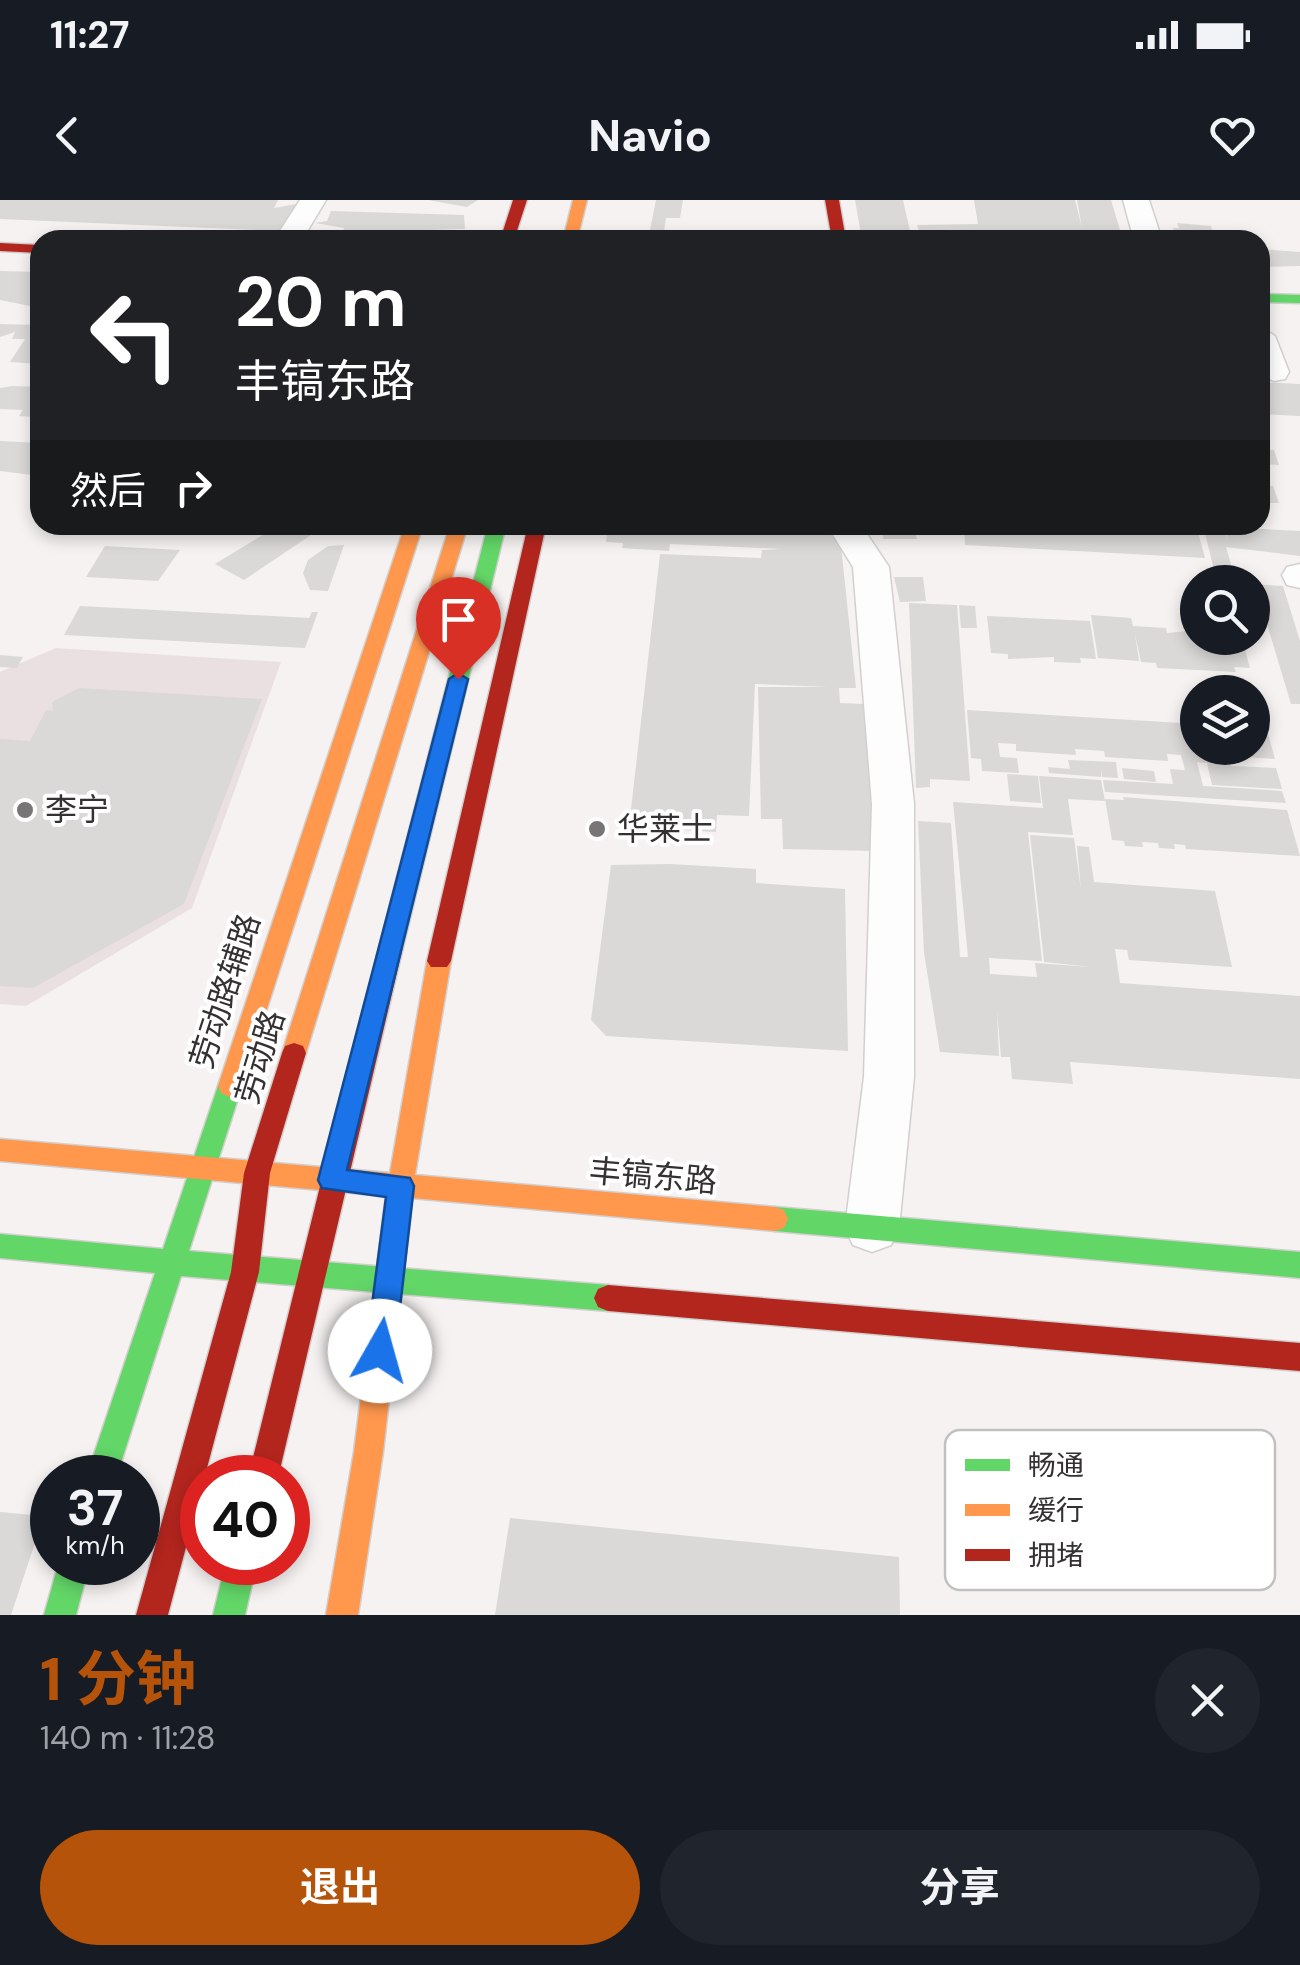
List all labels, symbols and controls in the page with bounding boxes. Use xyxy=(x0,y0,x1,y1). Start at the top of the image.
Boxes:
text: 11:27 xyxy=(50,10,129,60)
text: Navio xyxy=(588,106,712,165)
icon: back xyxy=(40,108,95,163)
icon: heart xyxy=(1205,108,1260,163)
text: 20 m xyxy=(235,257,407,348)
icon: left xyxy=(70,270,200,400)
text: 丰镐东路 xyxy=(235,352,415,411)
icon: right xyxy=(166,460,221,515)
text: 然后 xyxy=(70,466,146,516)
map controls xyxy=(1180,565,1270,765)
button: search xyxy=(1180,565,1270,655)
pin xyxy=(416,577,501,680)
icon: arrive xyxy=(431,592,486,647)
button: layers xyxy=(1180,675,1270,765)
place label: 李宁 xyxy=(45,789,109,831)
marker: 李宁 xyxy=(14,799,36,821)
place label: 华莱士 xyxy=(617,808,713,850)
marker: 华莱士 xyxy=(586,818,608,840)
street label: 劳动路辅路 xyxy=(182,909,268,1073)
street label: 劳动路 xyxy=(228,1005,292,1109)
street label: 丰镐东路 xyxy=(587,1150,719,1202)
position arrow xyxy=(328,1299,432,1403)
legend xyxy=(945,1430,1275,1590)
text: 畅通 xyxy=(1028,1447,1084,1484)
speed limit sign: 40 xyxy=(180,1455,310,1585)
text: 37 xyxy=(67,1475,123,1541)
text: 缓行 xyxy=(1028,1492,1084,1529)
text: km/h xyxy=(65,1529,125,1562)
text: 拥堵 xyxy=(1028,1537,1084,1574)
text: 1 分钟 xyxy=(40,1640,196,1719)
button: close xyxy=(1155,1648,1260,1753)
text: 140 m · 11:28 xyxy=(40,1717,215,1759)
button: 退出 xyxy=(40,1830,640,1945)
button: 分享 xyxy=(660,1830,1260,1945)

